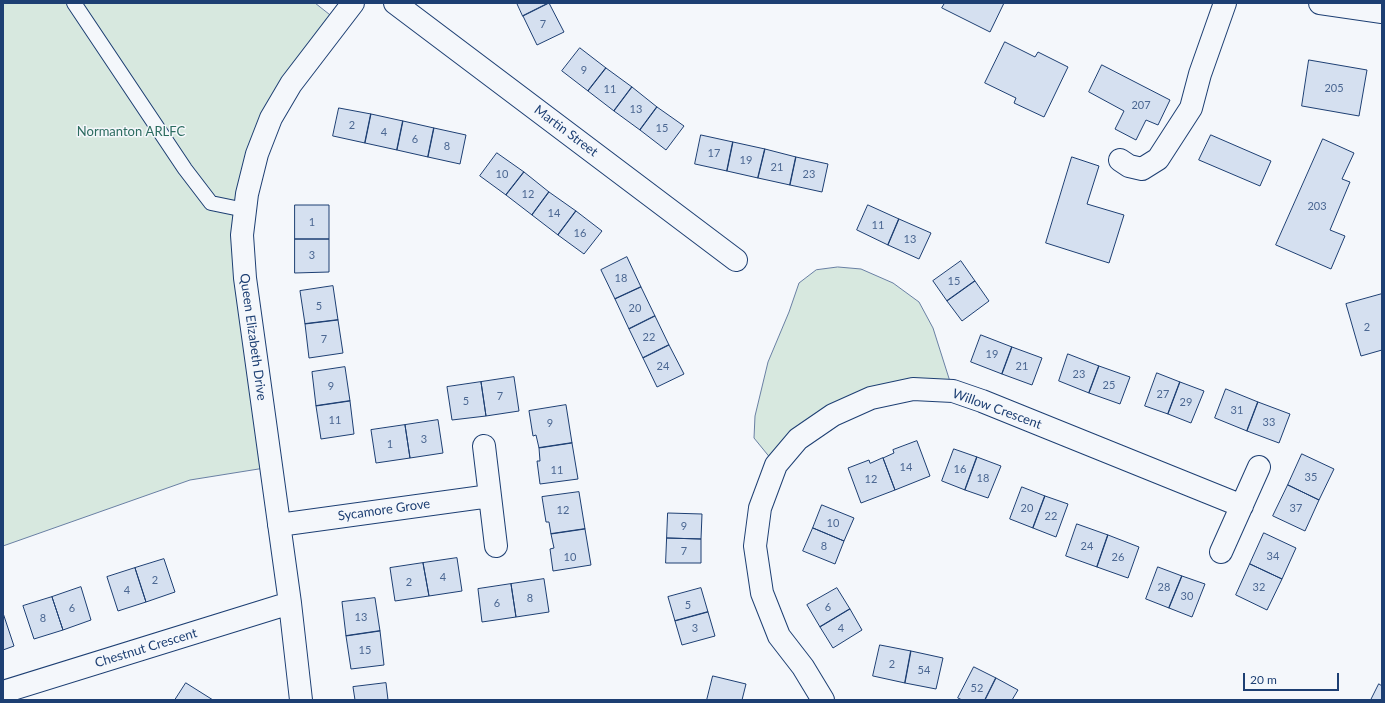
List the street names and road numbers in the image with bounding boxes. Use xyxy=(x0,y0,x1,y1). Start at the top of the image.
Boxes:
street label: Martin Street xyxy=(531,102,601,160)
street label: Queen Elizabeth Drive xyxy=(236,272,270,402)
street label: Willow Crescent xyxy=(950,386,1044,432)
street label: Sycamore Grove xyxy=(337,496,431,524)
street label: Chestnut Crescent xyxy=(93,625,199,671)

